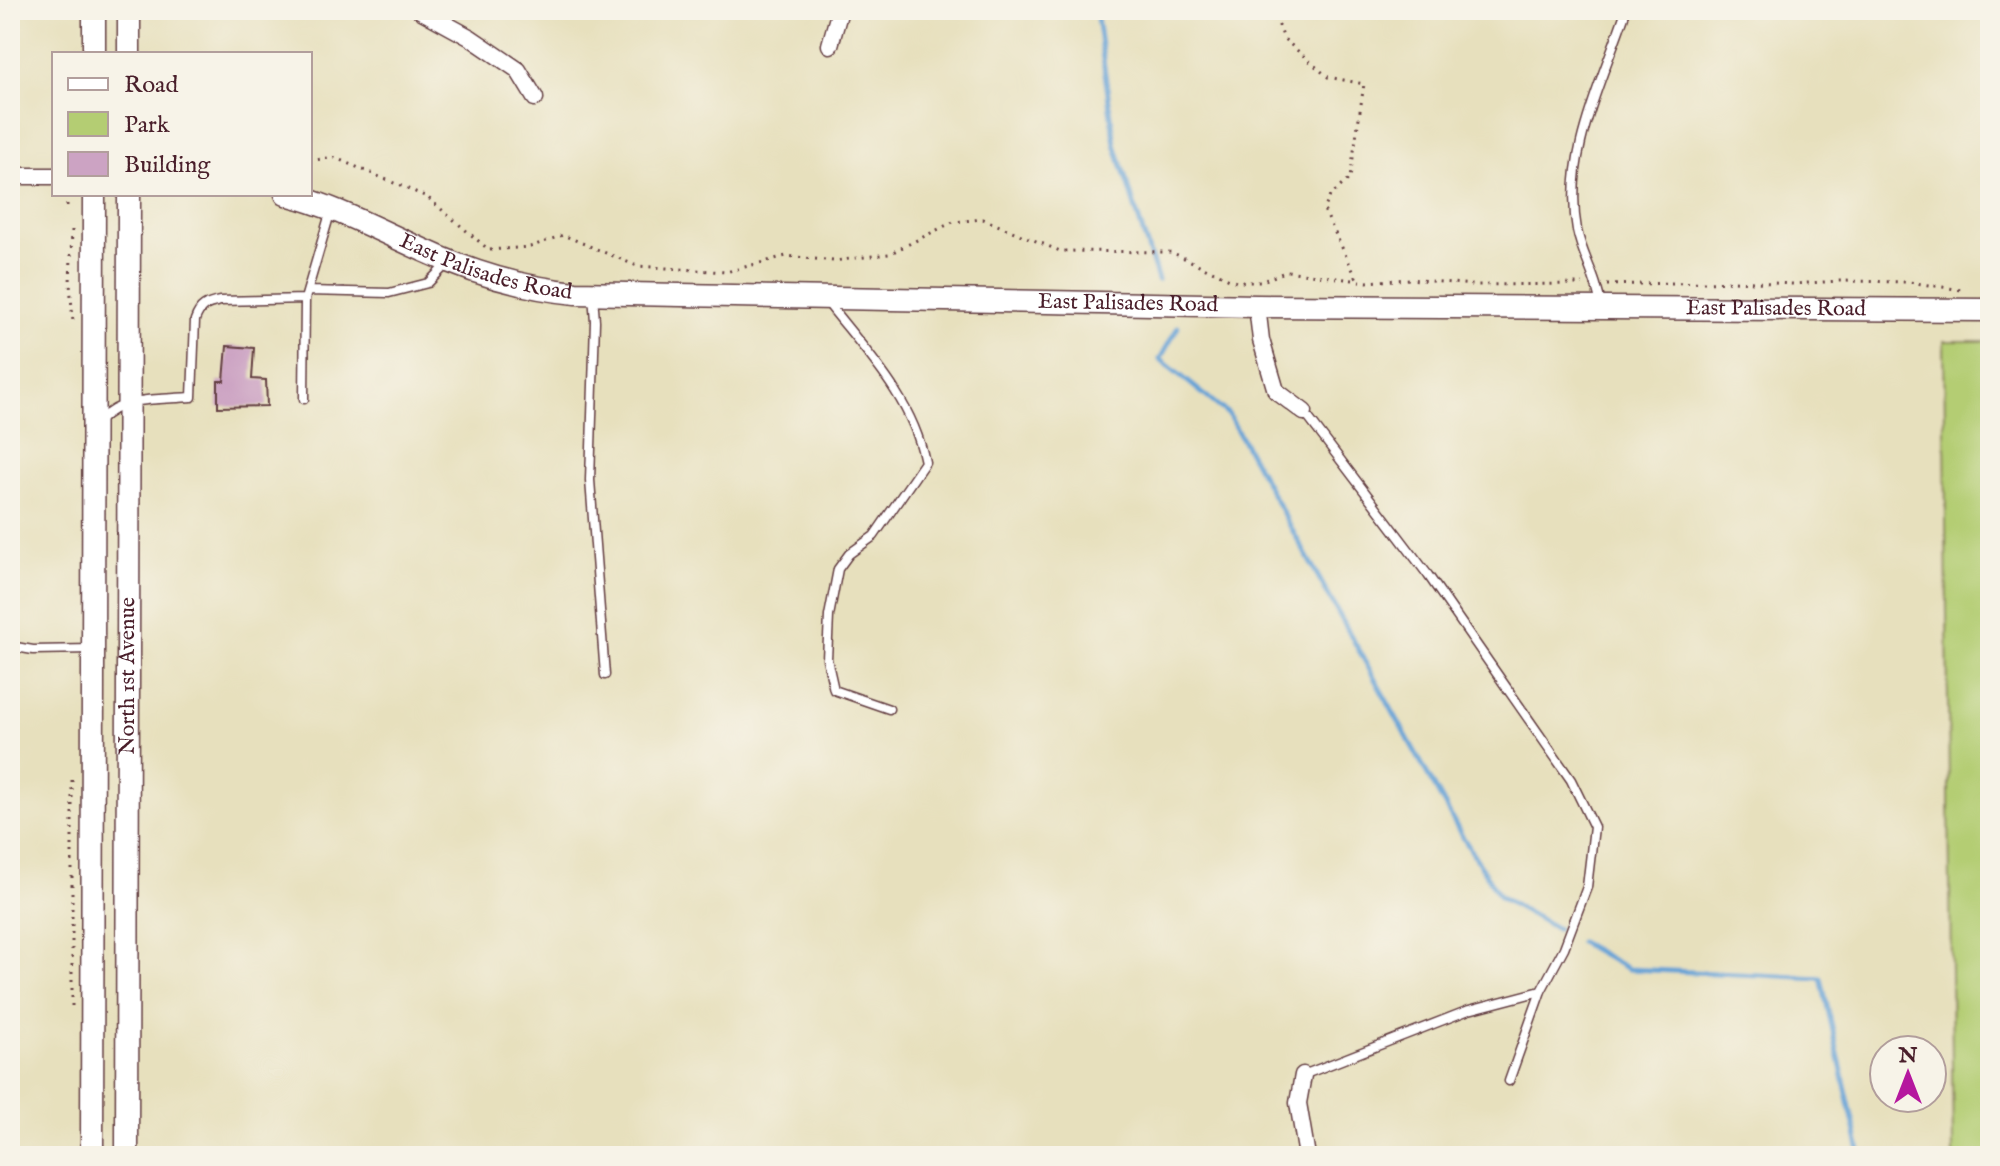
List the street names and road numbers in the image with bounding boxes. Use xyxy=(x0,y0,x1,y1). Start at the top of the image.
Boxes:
street label: East Palisades Road xyxy=(395,227,574,307)
street label: East Palisades Road xyxy=(1038,288,1219,319)
street label: East Palisades Road xyxy=(1686,294,1866,323)
street label: North 1st Avenue xyxy=(114,597,142,755)

